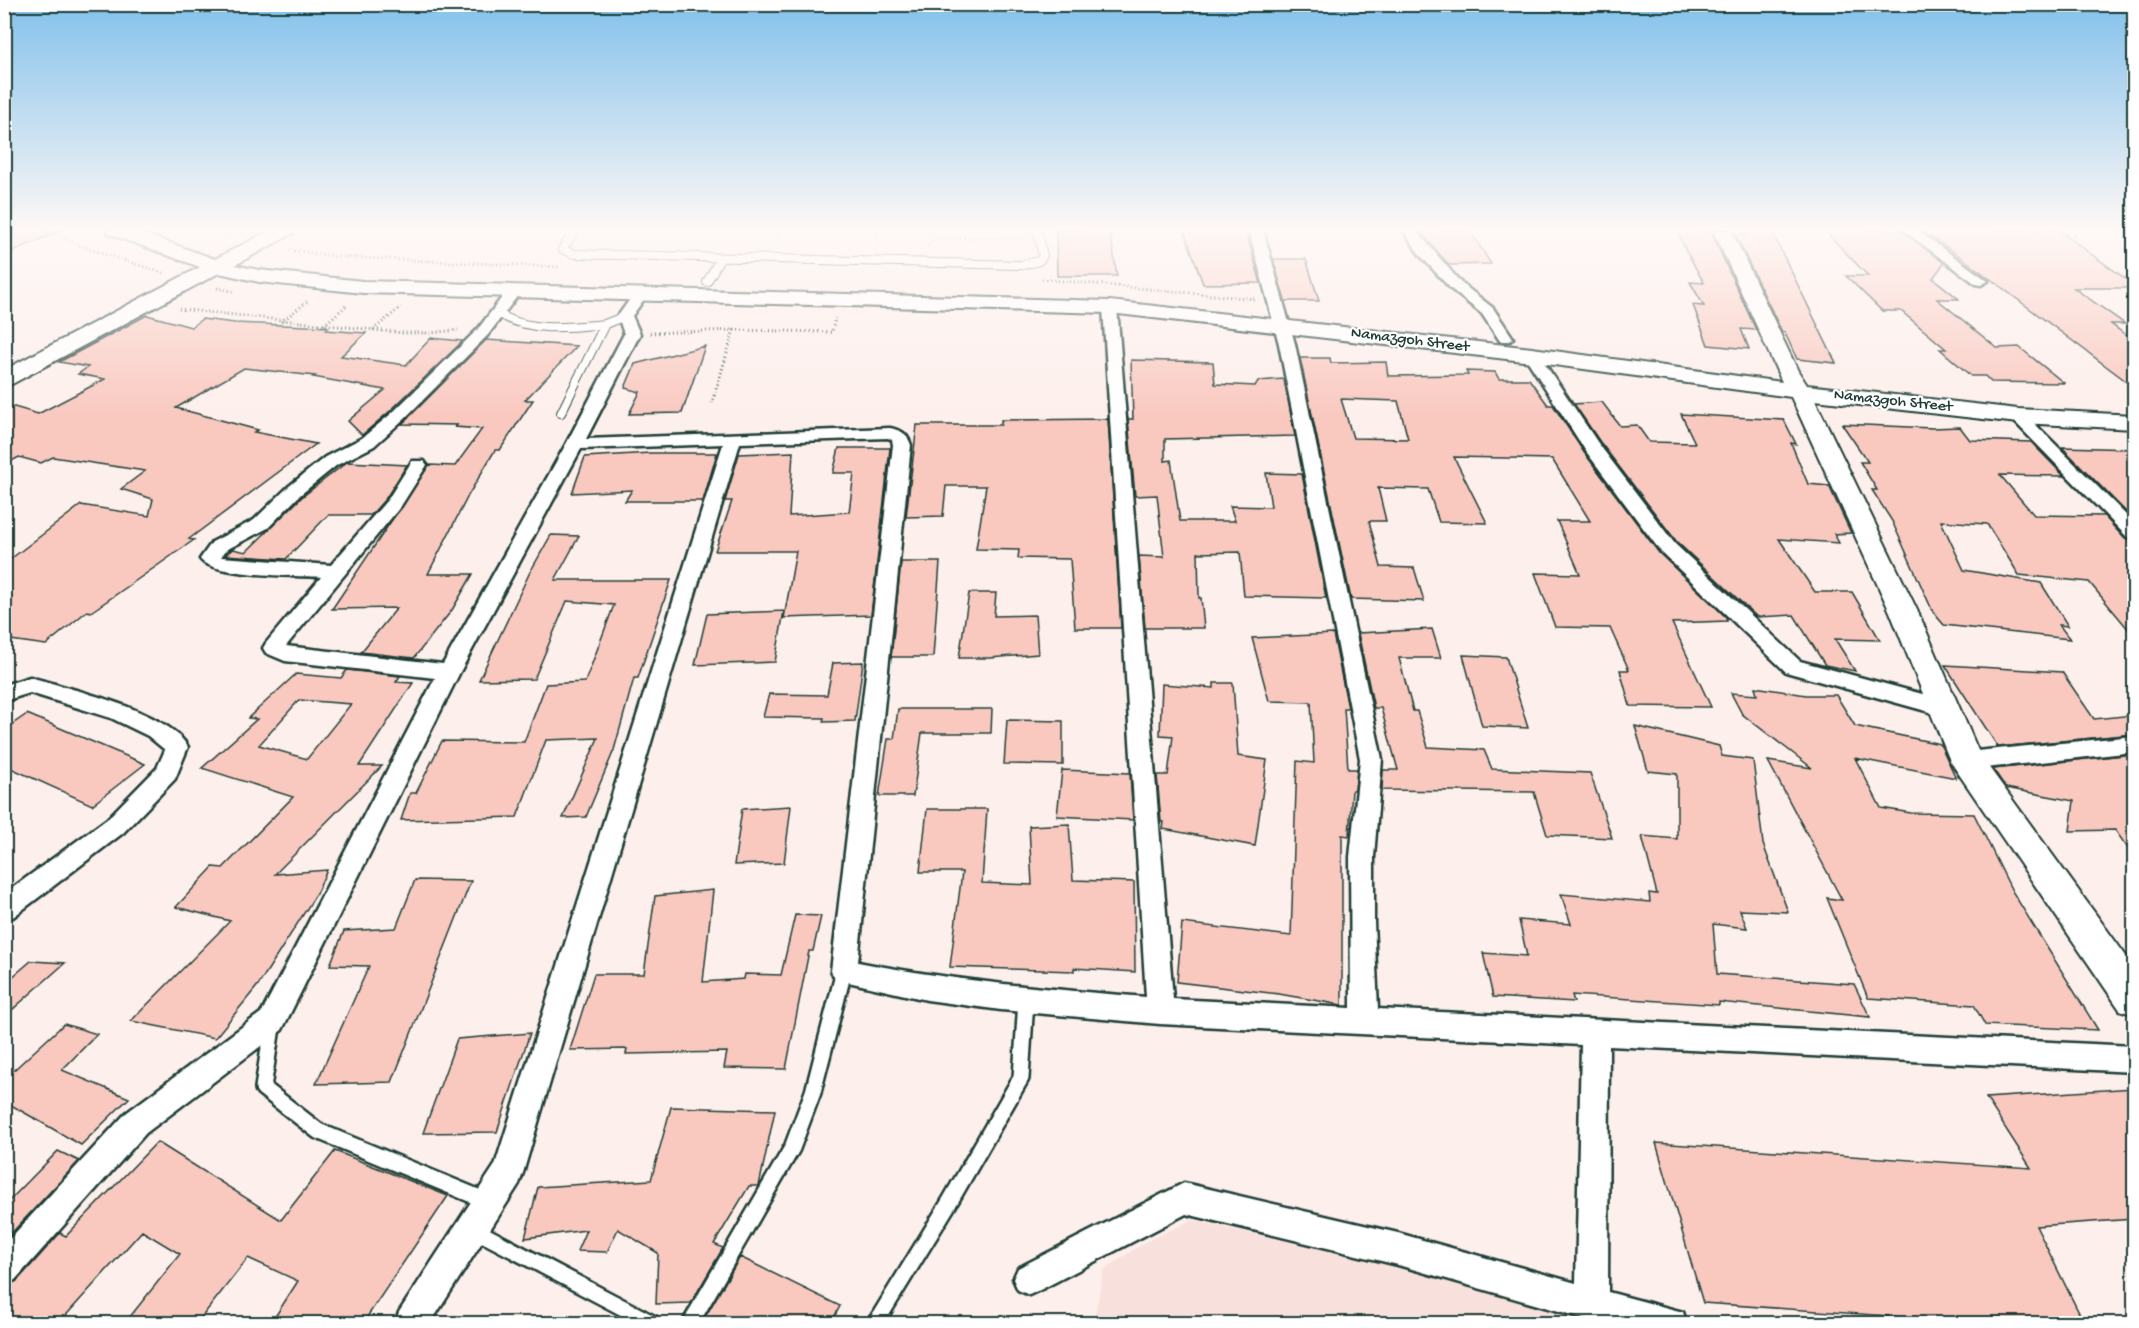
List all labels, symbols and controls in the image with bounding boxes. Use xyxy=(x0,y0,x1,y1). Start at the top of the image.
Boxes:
street label: Namazgoh Street xyxy=(1350,324,1472,358)
street label: Namazgoh Street xyxy=(1833,386,1955,418)

